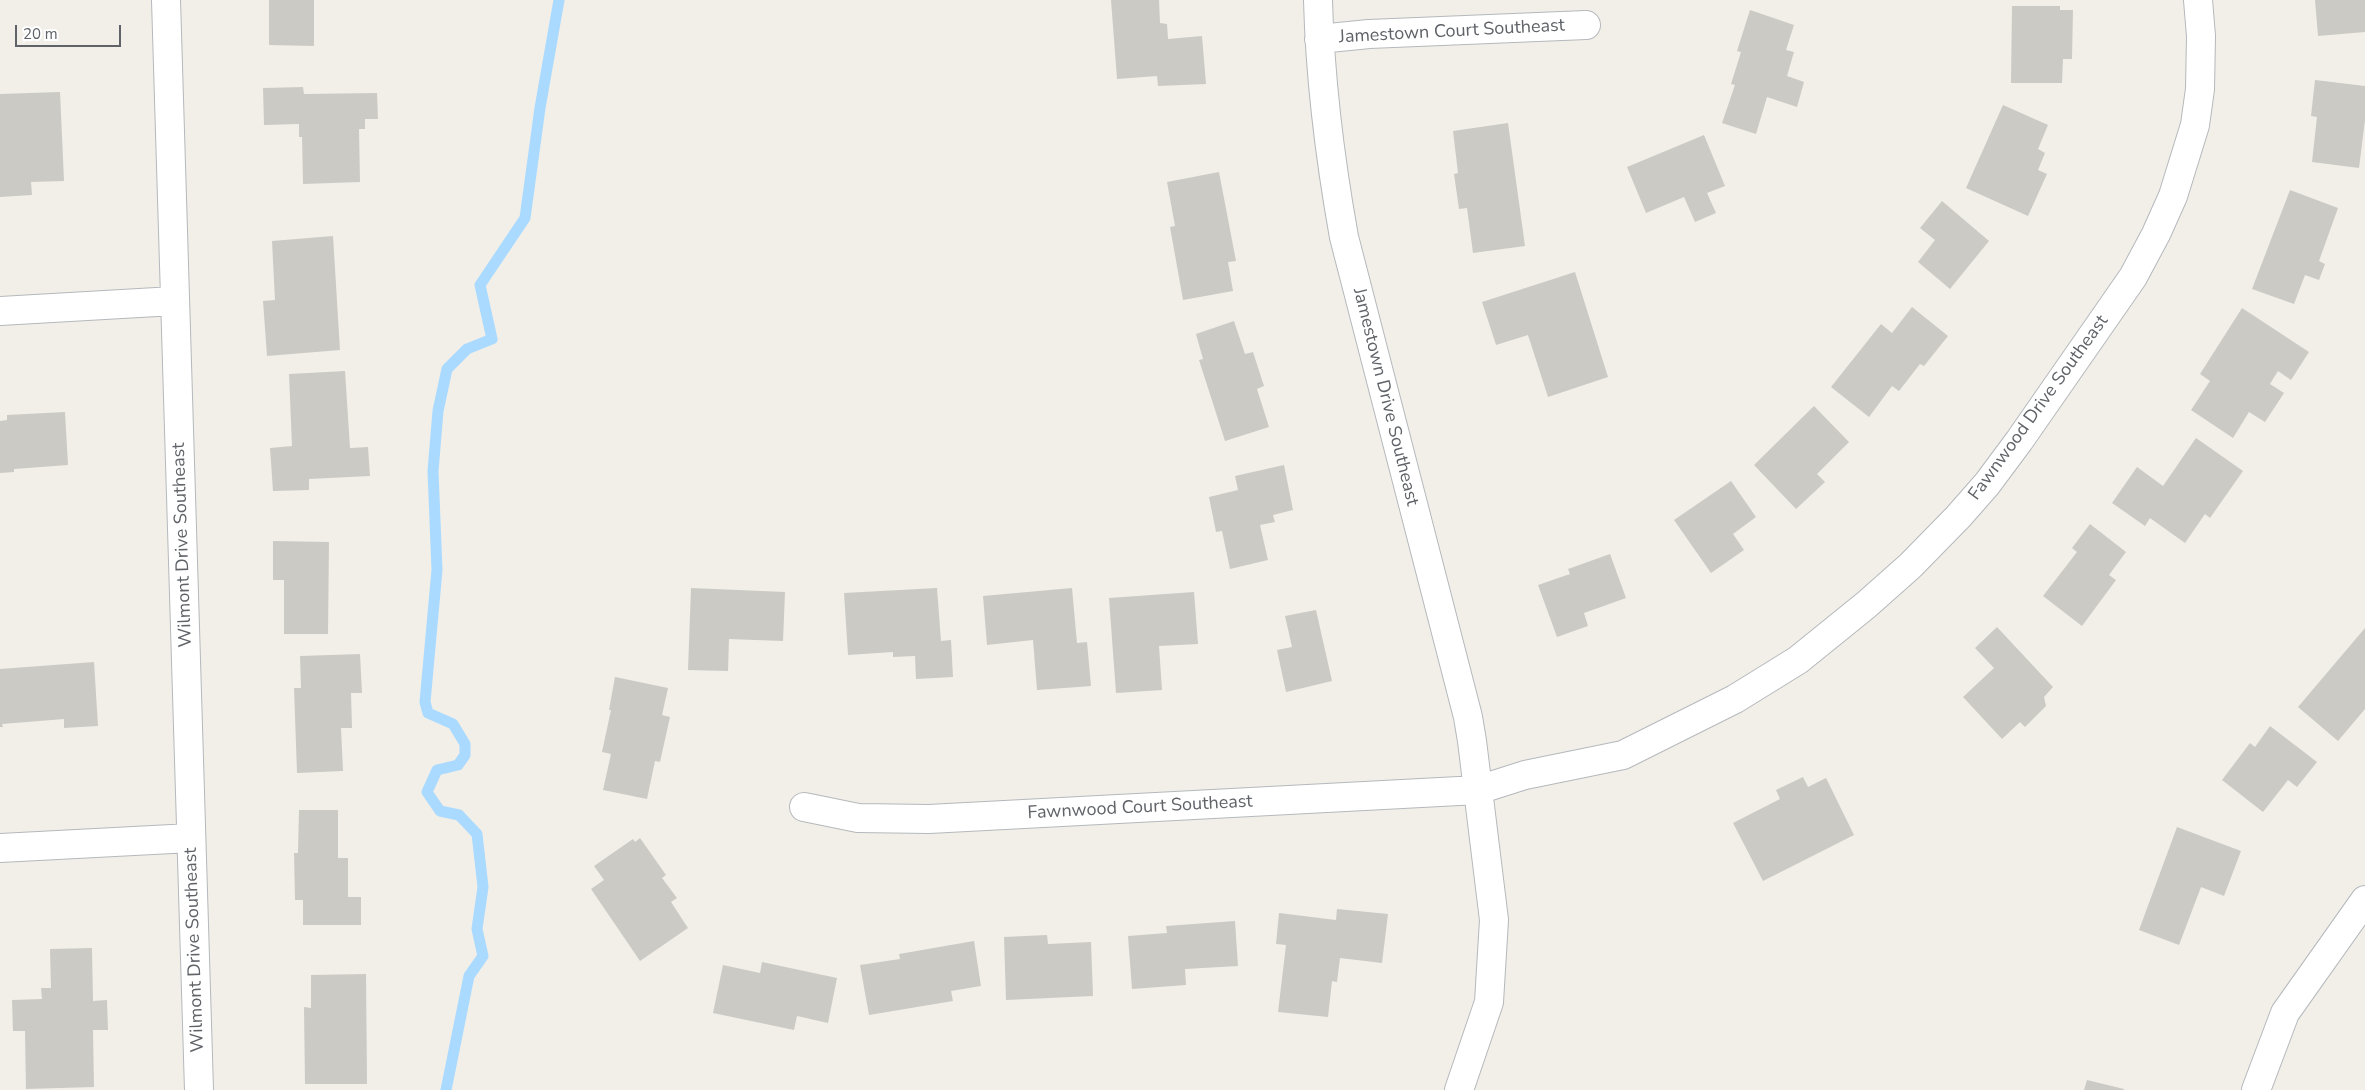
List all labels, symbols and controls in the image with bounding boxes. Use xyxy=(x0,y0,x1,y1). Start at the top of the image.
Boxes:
scale bar xyxy=(18,15,124,47)
street label: Jamestown Court Southeast xyxy=(1339,15,1565,49)
text: 20 m xyxy=(23,24,58,44)
street label: Jamestown Drive Southeast xyxy=(1347,286,1423,508)
street label: Fawnwood Drive Southeast xyxy=(1965,311,2113,505)
street label: Wilmont Drive Southeast xyxy=(169,442,197,648)
street label: Fawnwood Court Southeast xyxy=(1027,791,1253,825)
street label: Wilmont Drive Southeast xyxy=(181,847,209,1053)

